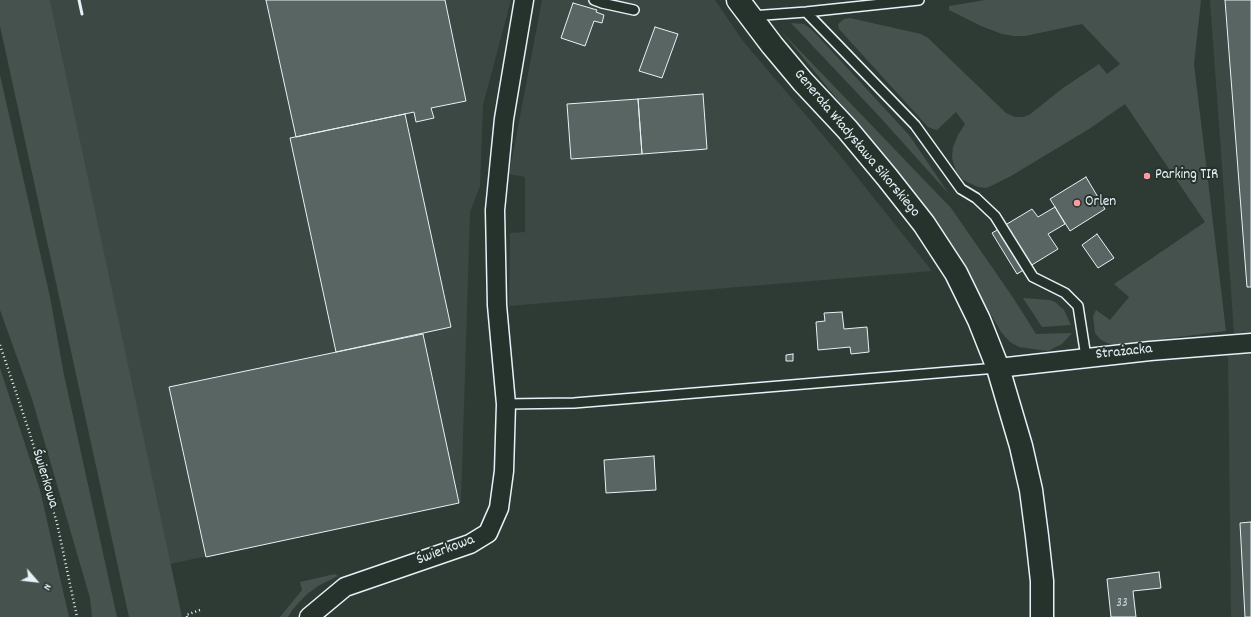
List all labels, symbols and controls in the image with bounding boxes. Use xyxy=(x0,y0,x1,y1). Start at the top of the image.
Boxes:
street label: Generała Władysława Sikorskiego xyxy=(789,67,923,221)
place label: Parking TIR xyxy=(1155,167,1218,185)
marker: Parking TIR xyxy=(1142,171,1152,181)
place label: Orlen xyxy=(1085,194,1116,212)
marker: Orlen xyxy=(1072,198,1082,208)
street label: Strażacka xyxy=(1095,341,1153,365)
street label: Świerkowa xyxy=(27,448,61,510)
street label: Świerkowa xyxy=(415,532,477,570)
north arrow xyxy=(16,561,56,601)
text: N xyxy=(38,580,55,593)
house number: 33 xyxy=(1116,596,1128,612)

